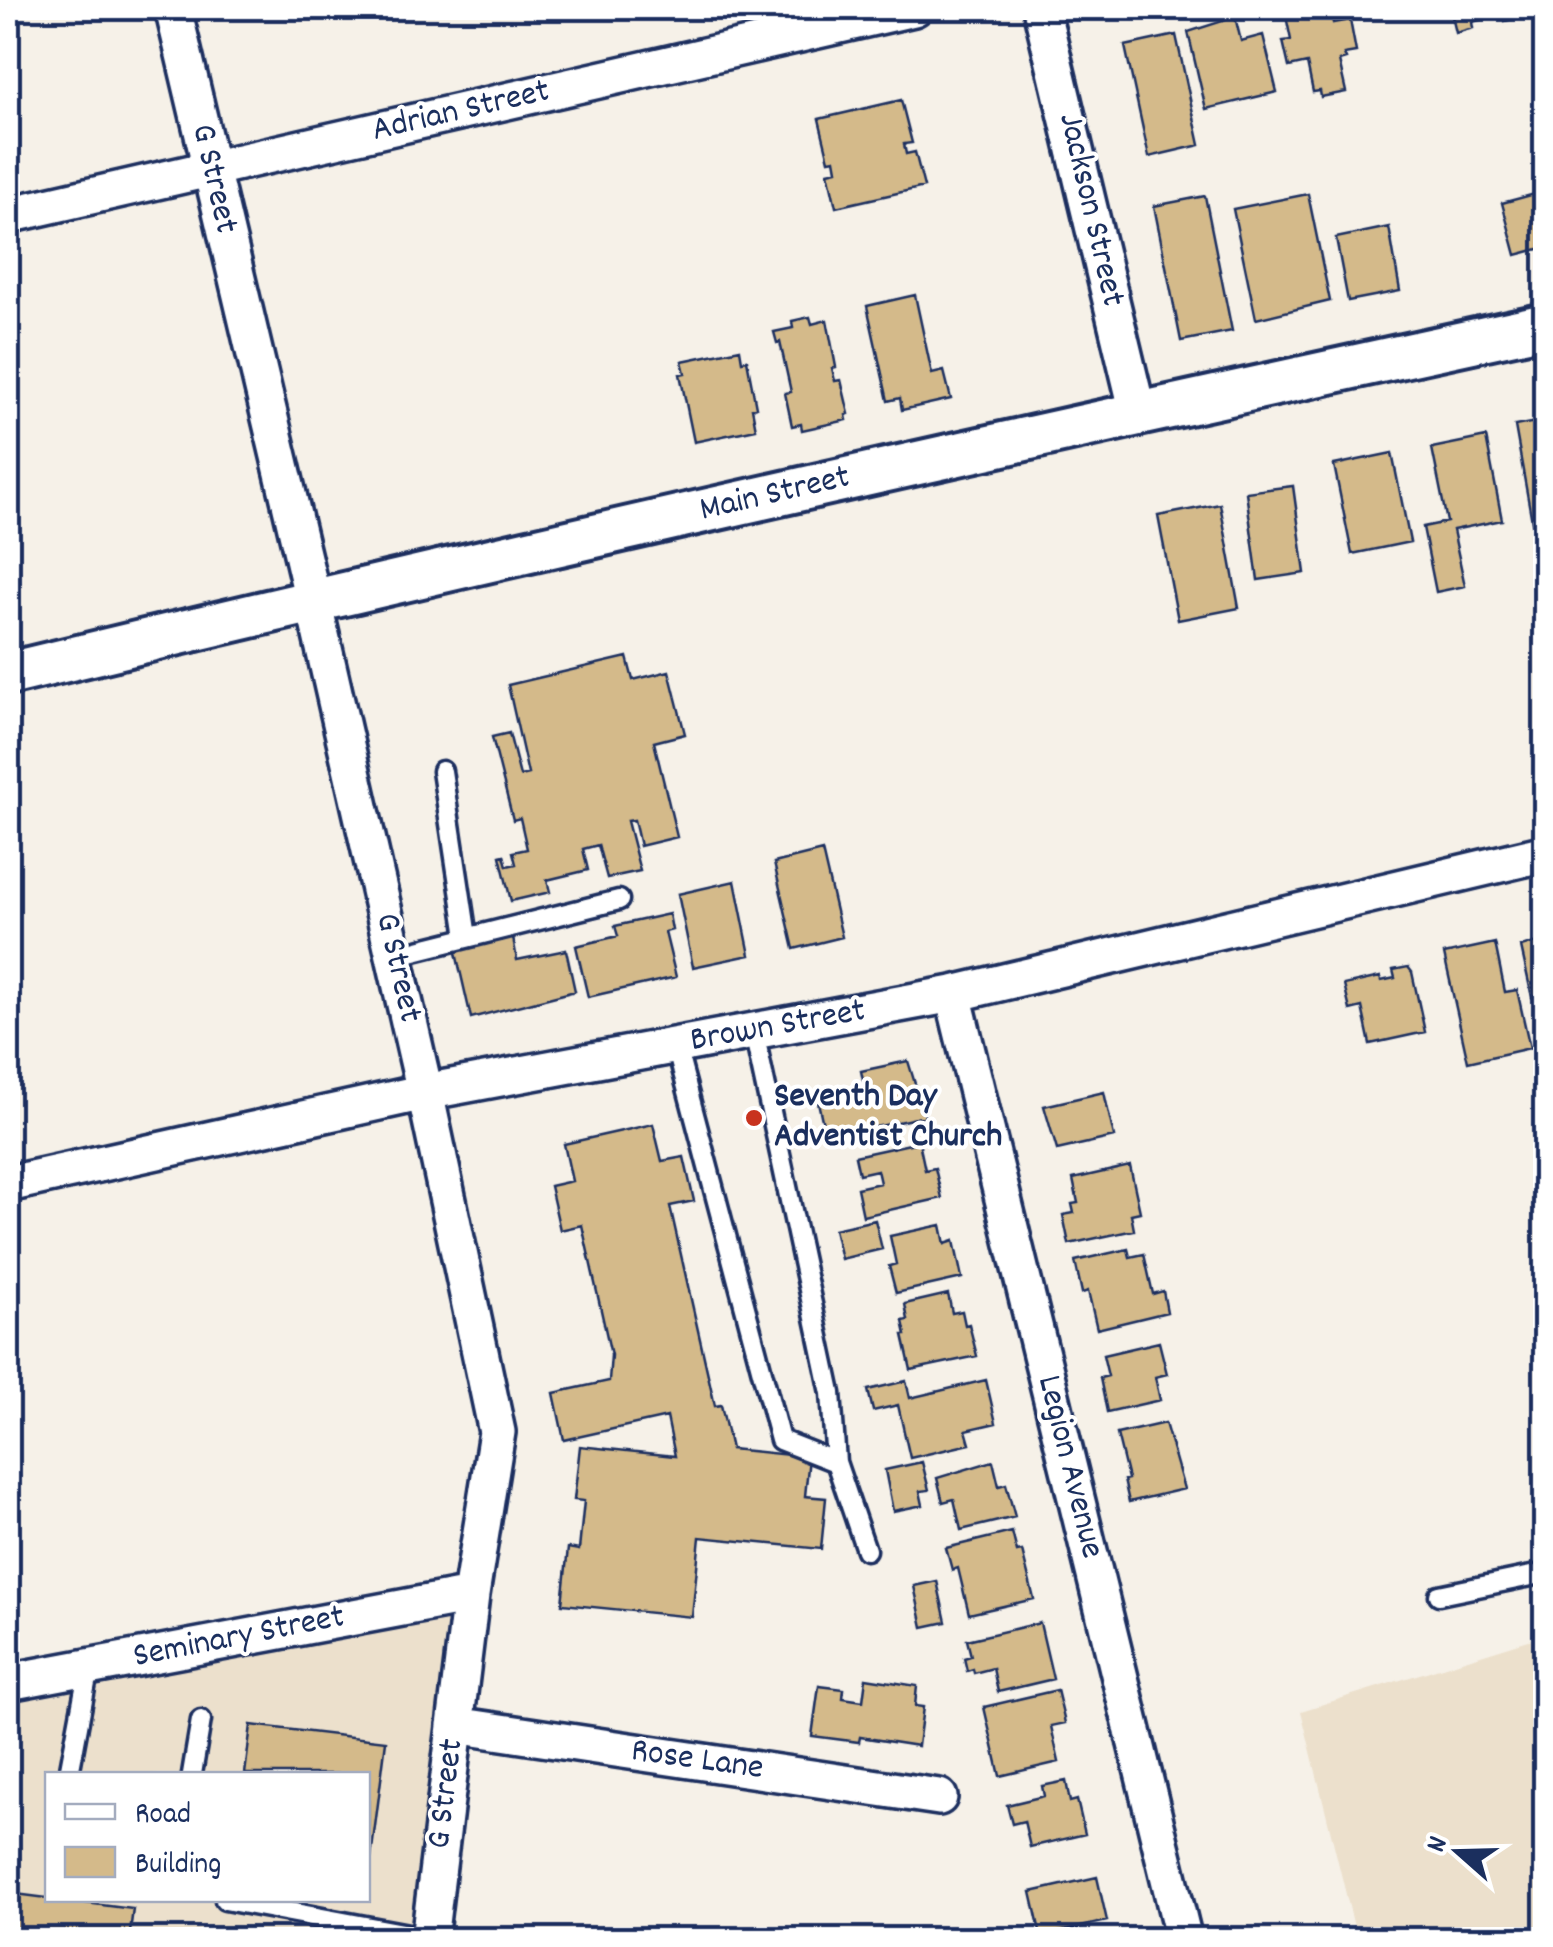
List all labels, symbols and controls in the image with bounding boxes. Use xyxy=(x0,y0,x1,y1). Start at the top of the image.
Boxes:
street label: Adrian Street xyxy=(367,67,555,157)
street label: Jackson Street xyxy=(1043,108,1137,312)
street label: G Street xyxy=(176,119,250,239)
street label: Main Street xyxy=(695,453,855,537)
street label: G Street xyxy=(360,908,434,1028)
street label: Brown Street xyxy=(687,987,870,1067)
place label: Seventh Day Adventist Church xyxy=(774,1073,1002,1163)
marker: Seventh Day Adventist Church xyxy=(743,1107,765,1129)
street label: Legion Avenue xyxy=(1022,1370,1116,1564)
street label: Seminary Street xyxy=(129,1593,349,1683)
street label: Rose Lane xyxy=(628,1727,766,1795)
street label: G Street xyxy=(415,1736,479,1852)
legend xyxy=(45,1772,370,1902)
text: Road xyxy=(135,1795,191,1838)
north arrow xyxy=(1408,1802,1508,1902)
text: N xyxy=(1418,1832,1460,1859)
text: Building xyxy=(135,1845,221,1888)

